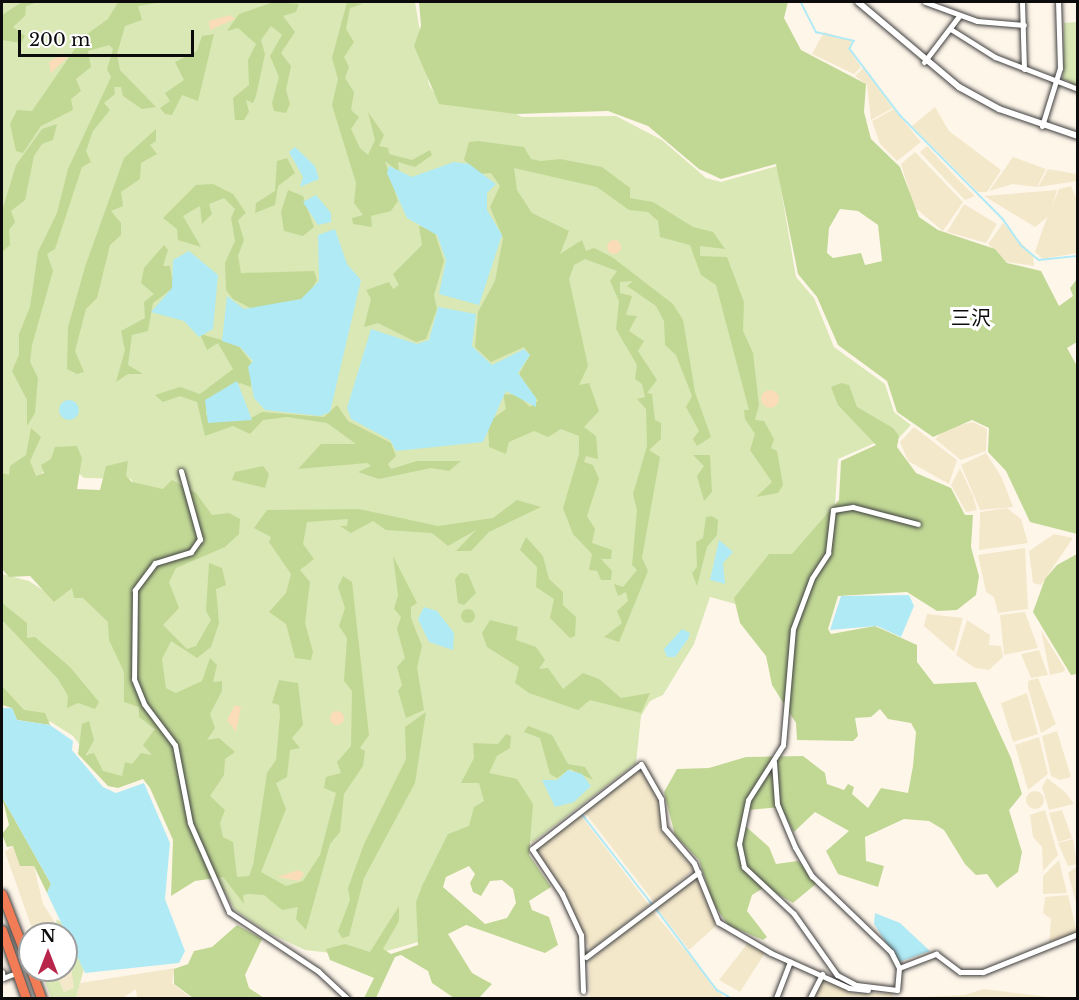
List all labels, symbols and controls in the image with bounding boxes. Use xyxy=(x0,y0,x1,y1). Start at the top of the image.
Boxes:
scale bar xyxy=(21,18,196,56)
text: 200 m xyxy=(29,29,90,51)
district label: 三沢 xyxy=(951,306,991,330)
north arrow xyxy=(18,922,78,982)
text: N xyxy=(40,926,56,946)

